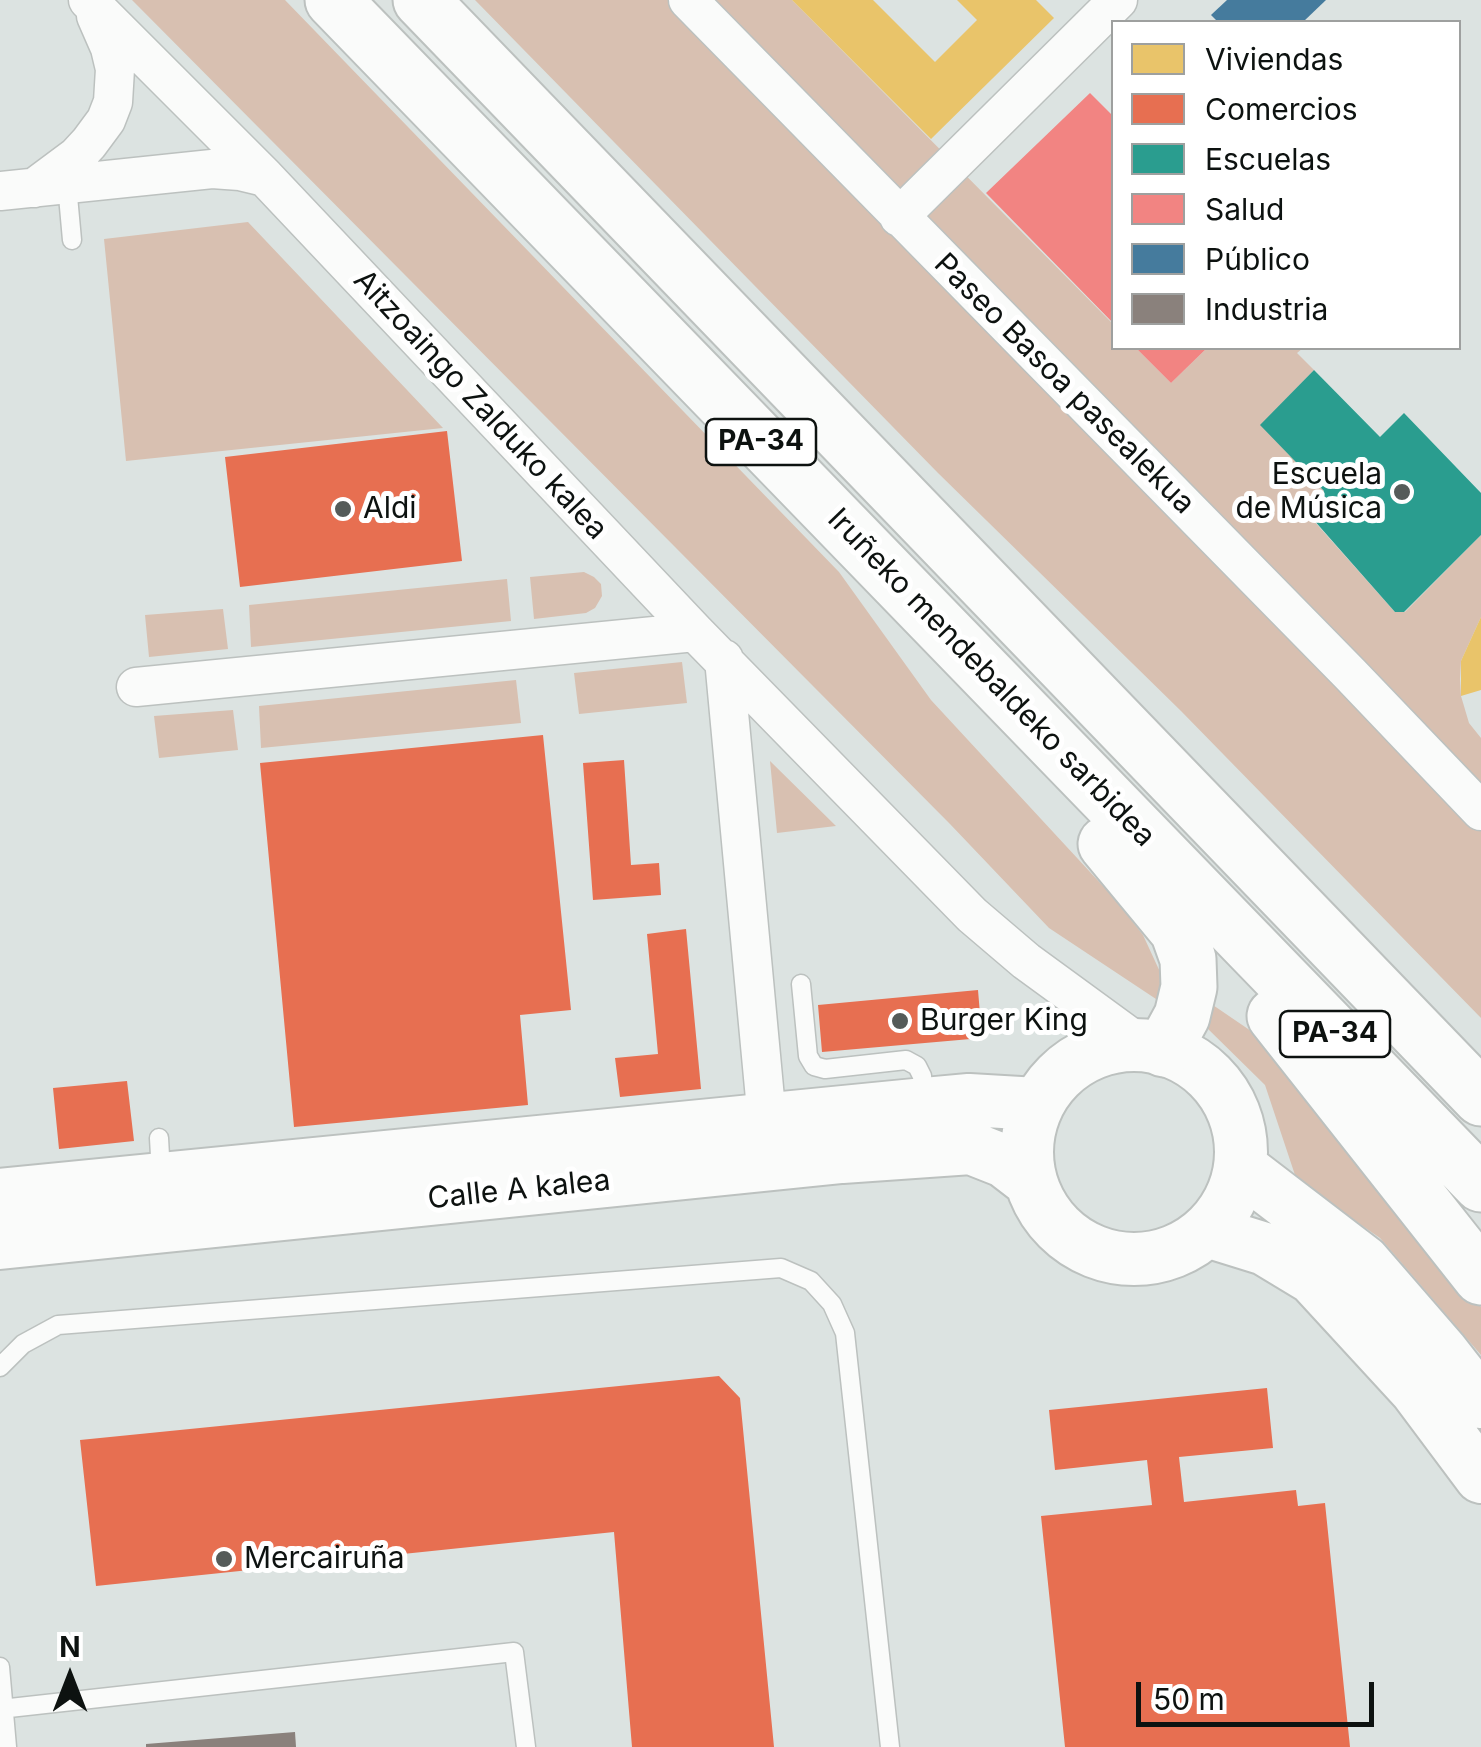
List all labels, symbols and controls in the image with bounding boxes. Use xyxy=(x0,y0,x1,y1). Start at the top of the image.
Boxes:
legend xyxy=(1111,20,1461,350)
text: Viviendas xyxy=(1205,41,1343,77)
text: Comercios xyxy=(1205,91,1358,127)
text: Escuelas xyxy=(1205,141,1331,177)
text: Salud xyxy=(1205,191,1284,227)
text: Público xyxy=(1205,241,1310,277)
street label: Paseo Basoa pasealekua xyxy=(926,246,1202,522)
street label: Aitzoaingo Zalduko kalea xyxy=(346,263,614,547)
text: Industria xyxy=(1205,291,1328,327)
road number: PA-34 xyxy=(706,419,816,465)
place label: Escuela de Música xyxy=(1235,457,1382,528)
marker: Escuela de Música xyxy=(1391,481,1413,503)
place label: Aldi xyxy=(363,491,417,527)
marker: Aldi xyxy=(332,498,354,520)
street label: Iruñeko mendebaldeko sarbidea xyxy=(820,502,1162,854)
place label: Burger King xyxy=(920,1003,1088,1039)
marker: Burger King xyxy=(889,1010,911,1032)
road number: PA-34 xyxy=(1280,1011,1390,1057)
street label: Calle A kalea xyxy=(426,1163,612,1217)
place label: Mercairuña xyxy=(244,1541,405,1577)
marker: Mercairuña xyxy=(213,1548,235,1570)
north arrow xyxy=(20,1627,120,1727)
text: N xyxy=(59,1630,81,1664)
scale bar xyxy=(1141,1662,1378,1724)
text: 50 m xyxy=(1153,1681,1225,1717)

